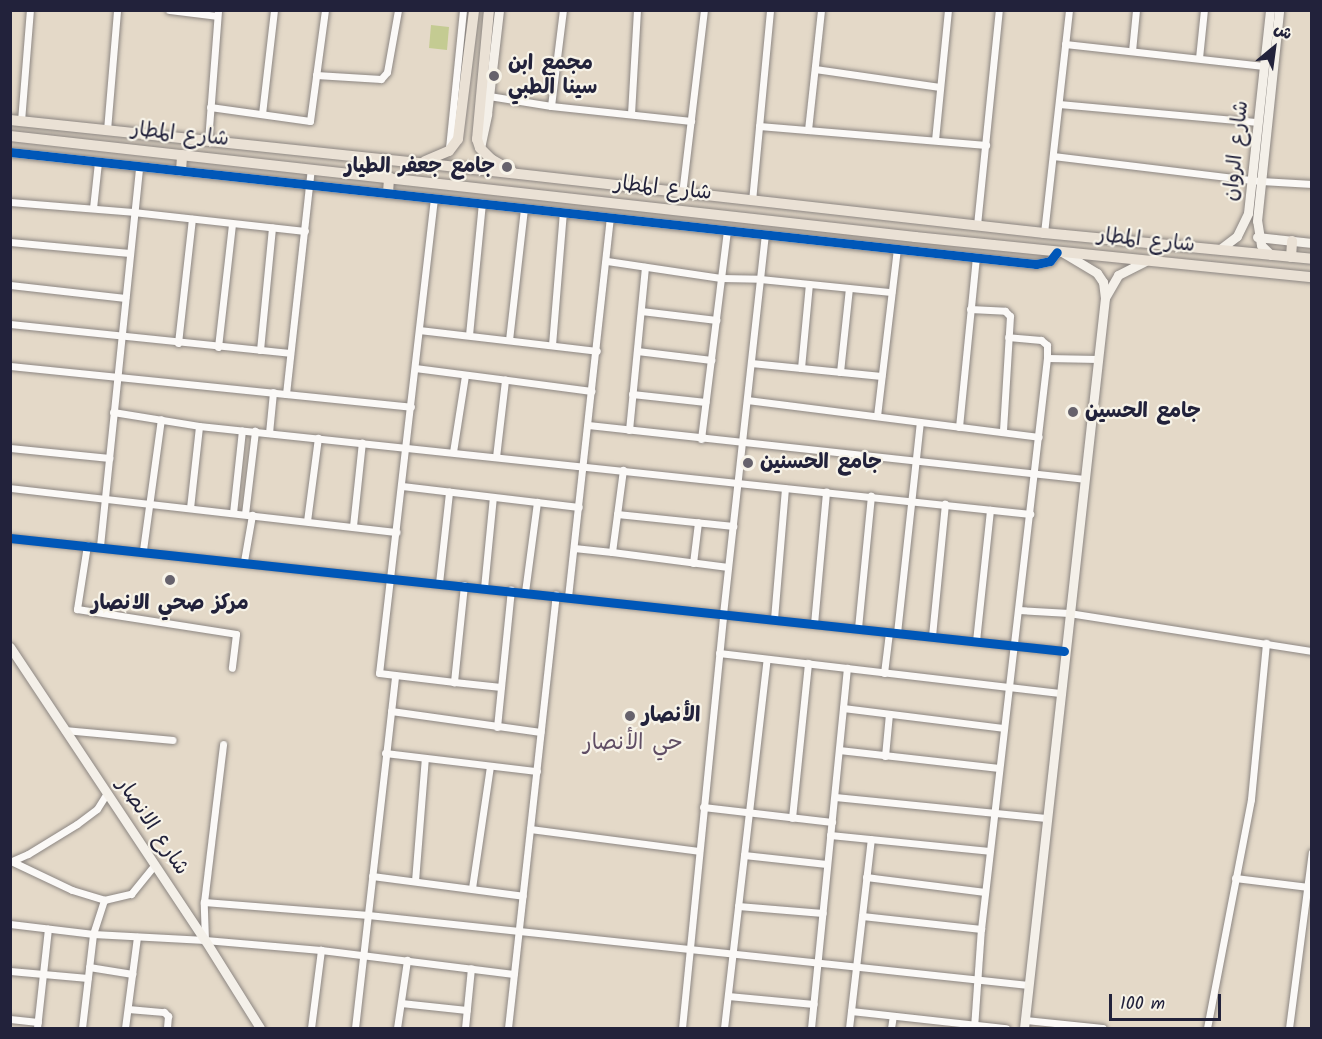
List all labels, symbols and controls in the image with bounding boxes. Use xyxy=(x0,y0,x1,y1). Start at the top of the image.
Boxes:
text: ش xyxy=(1269,17,1297,47)
north arrow xyxy=(1244,18,1304,78)
place label: مجمع ابن سينا الطبي xyxy=(508,51,597,101)
marker: مجمع ابن سينا الطبي xyxy=(485,67,503,85)
street label: شارع الروان xyxy=(1219,100,1255,202)
street label: شارع المطار xyxy=(130,117,230,153)
place label: جامع جعفر الطيار xyxy=(345,154,495,180)
marker: جامع جعفر الطيار xyxy=(500,160,514,174)
street label: شارع المطار xyxy=(613,171,713,207)
street label: شارع المطار xyxy=(1096,223,1196,259)
place label: جامع الحسين xyxy=(1085,399,1201,425)
marker: جامع الحسين xyxy=(1066,405,1080,419)
place label: جامع الحسنين xyxy=(760,450,882,476)
marker: جامع الحسنين xyxy=(741,456,755,470)
marker: مركز صحي الانصار xyxy=(161,571,179,589)
place label: مركز صحي الانصار xyxy=(91,591,249,617)
place label: الأنصار xyxy=(642,703,700,729)
marker: الأنصار xyxy=(623,709,637,723)
district label: حي الأنصار xyxy=(583,731,683,757)
street label: شارع الانصار xyxy=(110,774,194,880)
scale bar xyxy=(1112,982,1224,1020)
text: 100 m xyxy=(1120,990,1165,1019)

